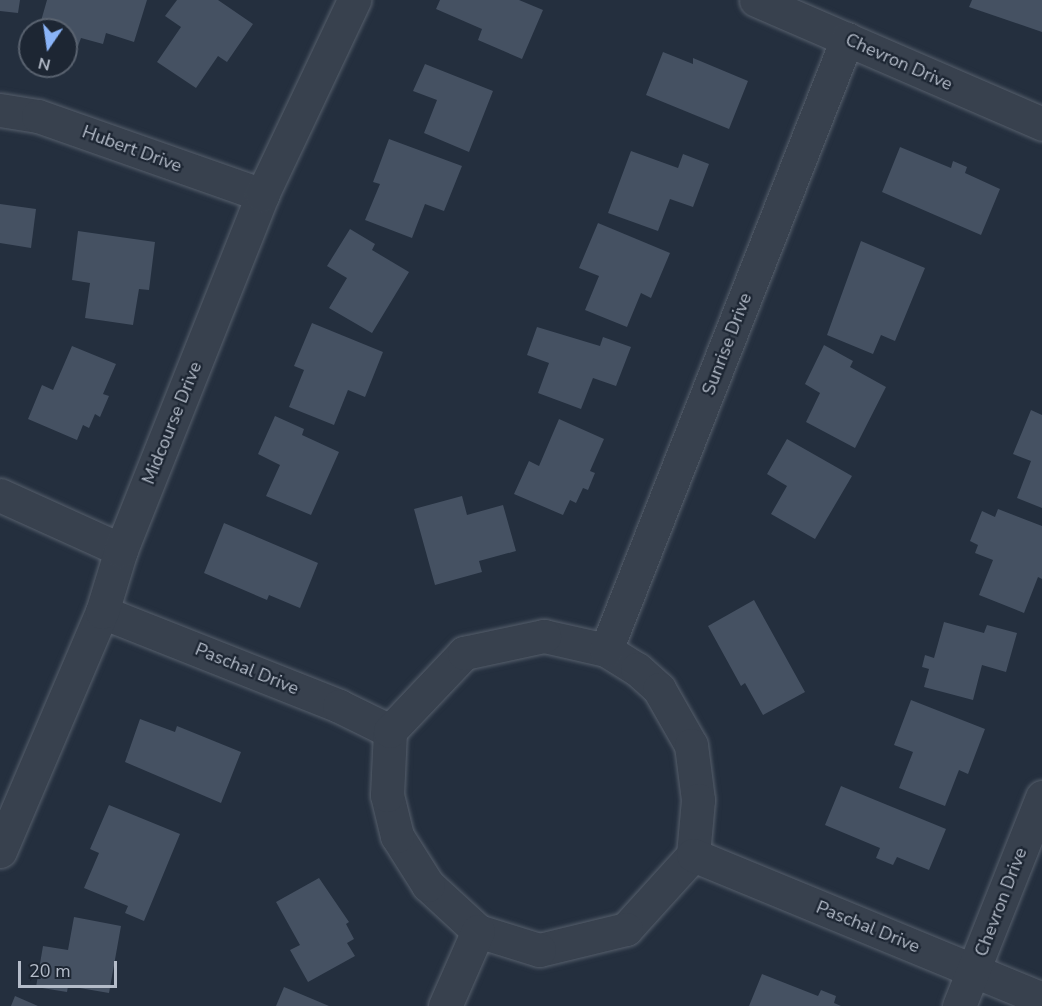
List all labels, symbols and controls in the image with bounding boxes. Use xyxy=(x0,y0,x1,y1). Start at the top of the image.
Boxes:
north arrow xyxy=(18,18,78,78)
street label: Chevron Drive xyxy=(842,29,956,95)
text: N xyxy=(36,52,53,76)
street label: Hubert Drive xyxy=(79,121,185,177)
street label: Sunrise Drive xyxy=(698,290,756,398)
street label: Midcourse Drive xyxy=(138,359,206,487)
street label: Paschal Drive xyxy=(192,638,302,700)
street label: Chevron Drive xyxy=(970,844,1032,960)
street label: Paschal Drive xyxy=(813,896,923,958)
scale bar xyxy=(21,949,120,987)
text: 20 m xyxy=(29,959,71,983)

